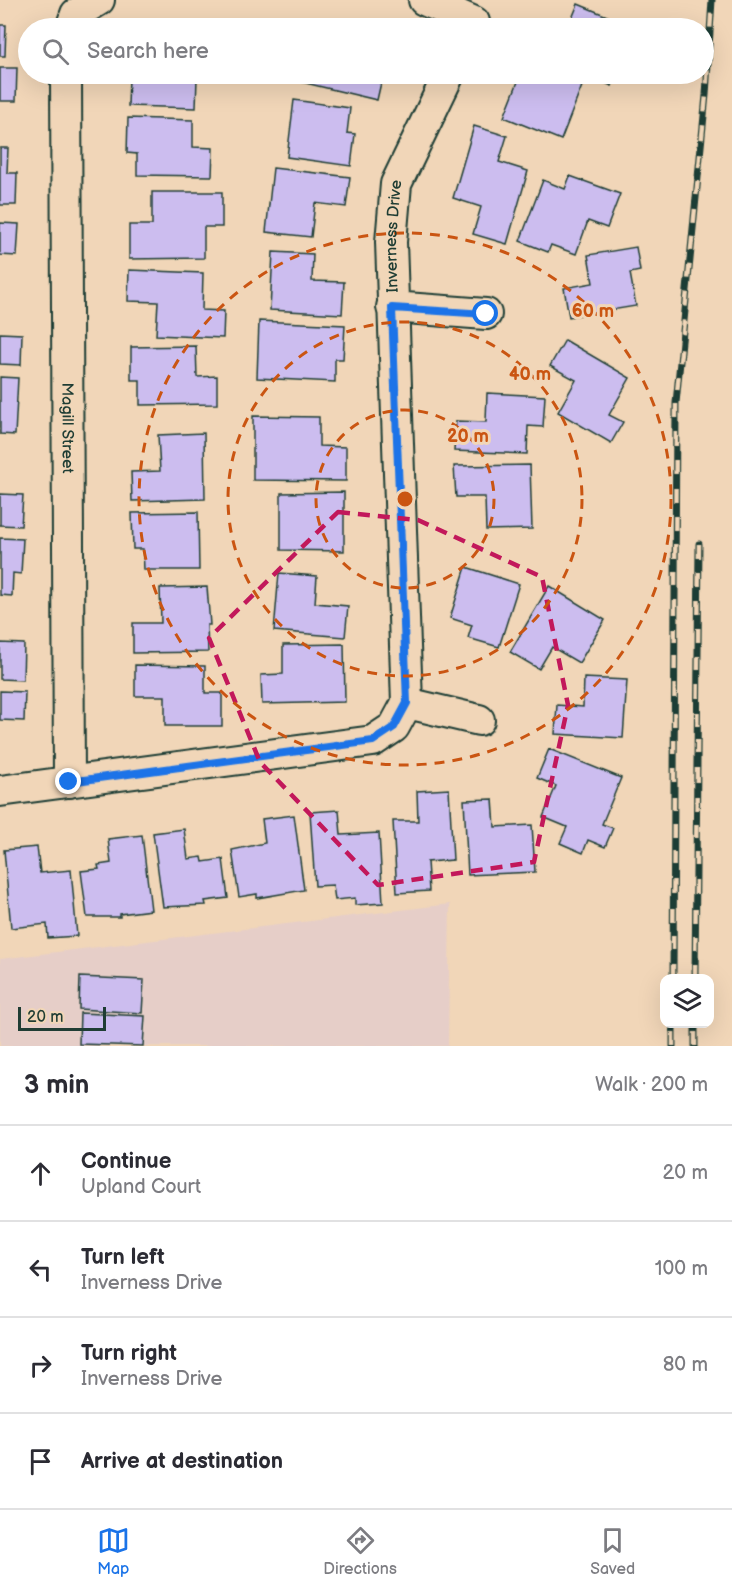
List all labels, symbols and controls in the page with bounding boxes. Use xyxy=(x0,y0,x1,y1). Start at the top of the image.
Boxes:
search box xyxy=(18,18,714,84)
icon: search xyxy=(39,35,72,68)
text: Search here xyxy=(87,38,209,65)
street label: Inverness Drive xyxy=(381,178,406,293)
route start xyxy=(472,300,498,326)
text: 60 m xyxy=(572,301,614,322)
text: 40 m xyxy=(509,364,551,385)
street label: Magill Street xyxy=(58,382,77,474)
text: 20 m xyxy=(447,426,489,447)
centre of rings xyxy=(395,489,415,509)
route end xyxy=(55,768,81,794)
map controls xyxy=(660,974,714,1028)
button: layers xyxy=(660,974,714,1028)
scale bar xyxy=(18,1004,106,1032)
text: 20 m xyxy=(27,1008,63,1027)
text: 3 min xyxy=(24,1070,89,1101)
text: Walk · 200 m xyxy=(595,1073,708,1097)
text: Continue xyxy=(81,1148,171,1175)
icon: ahead xyxy=(24,1157,57,1190)
text: 20 m xyxy=(663,1161,708,1185)
text: Upland Court xyxy=(81,1175,201,1199)
text: Turn left xyxy=(81,1244,165,1271)
icon: left xyxy=(24,1253,57,1286)
text: 100 m xyxy=(655,1257,708,1281)
text: Inverness Drive xyxy=(81,1271,222,1295)
text: Turn right xyxy=(81,1340,177,1367)
icon: right xyxy=(24,1349,57,1382)
text: 80 m xyxy=(663,1353,708,1377)
text: Inverness Drive xyxy=(81,1367,222,1391)
icon: arrive xyxy=(24,1445,57,1478)
text: Arrive at destination xyxy=(81,1448,283,1475)
tab: Map xyxy=(97,1524,130,1579)
tab: Directions xyxy=(323,1524,397,1579)
tab: Saved xyxy=(590,1524,635,1579)

